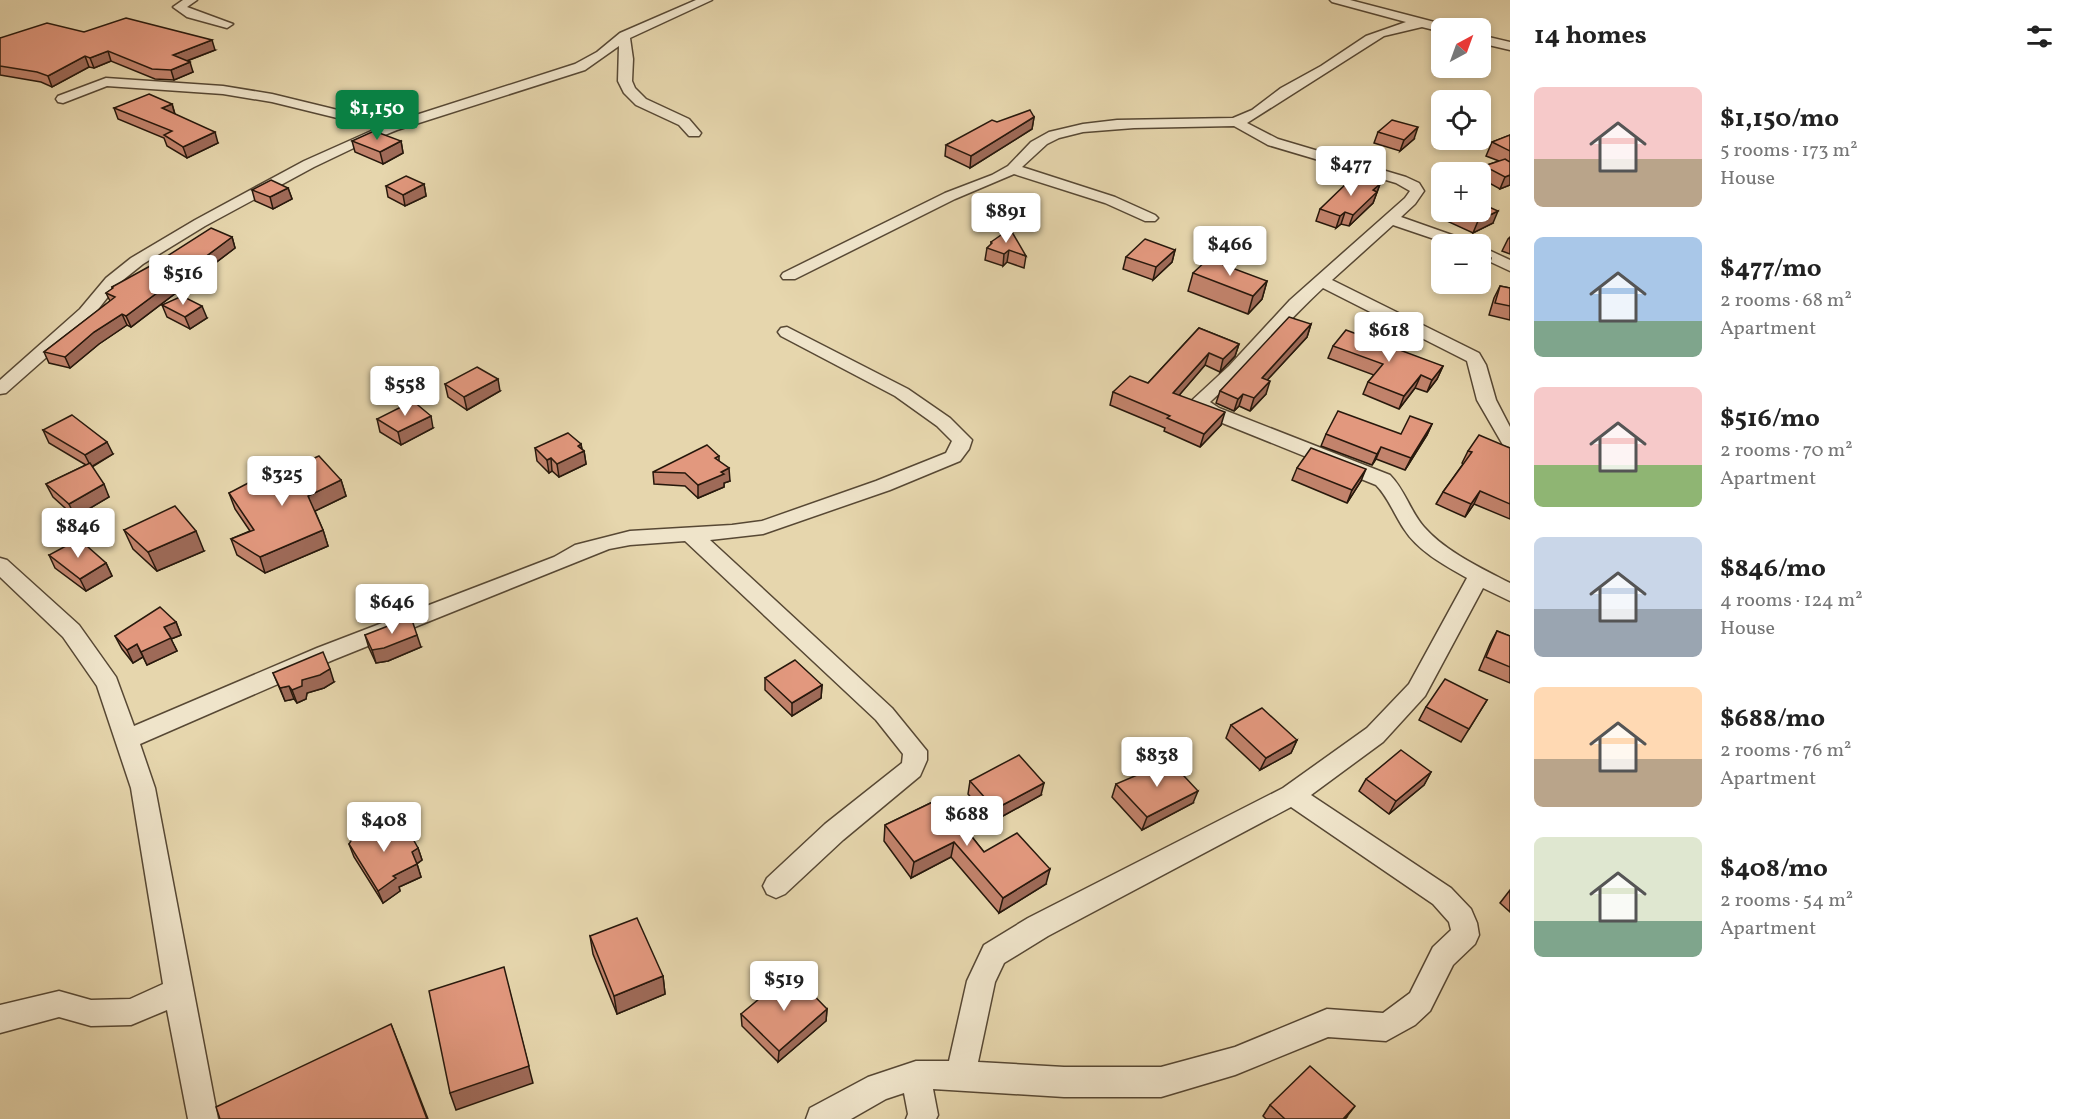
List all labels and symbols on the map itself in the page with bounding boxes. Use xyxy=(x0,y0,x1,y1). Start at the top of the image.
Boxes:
north arrow xyxy=(1431,18,1491,78)
pin: $1,150 xyxy=(328,90,426,141)
pin: $477 xyxy=(1315,146,1387,197)
pin: $891 xyxy=(970,193,1042,244)
pin: $466 xyxy=(1194,226,1266,277)
pin: $516 xyxy=(147,255,219,306)
pin: $618 xyxy=(1353,312,1425,363)
pin: $558 xyxy=(369,366,441,417)
pin: $325 xyxy=(246,456,318,507)
pin: $846 xyxy=(42,508,114,559)
pin: $646 xyxy=(356,584,428,635)
pin: $838 xyxy=(1121,737,1193,788)
pin: $688 xyxy=(931,796,1003,847)
pin: $408 xyxy=(348,802,420,853)
pin: $519 xyxy=(748,961,820,1012)

